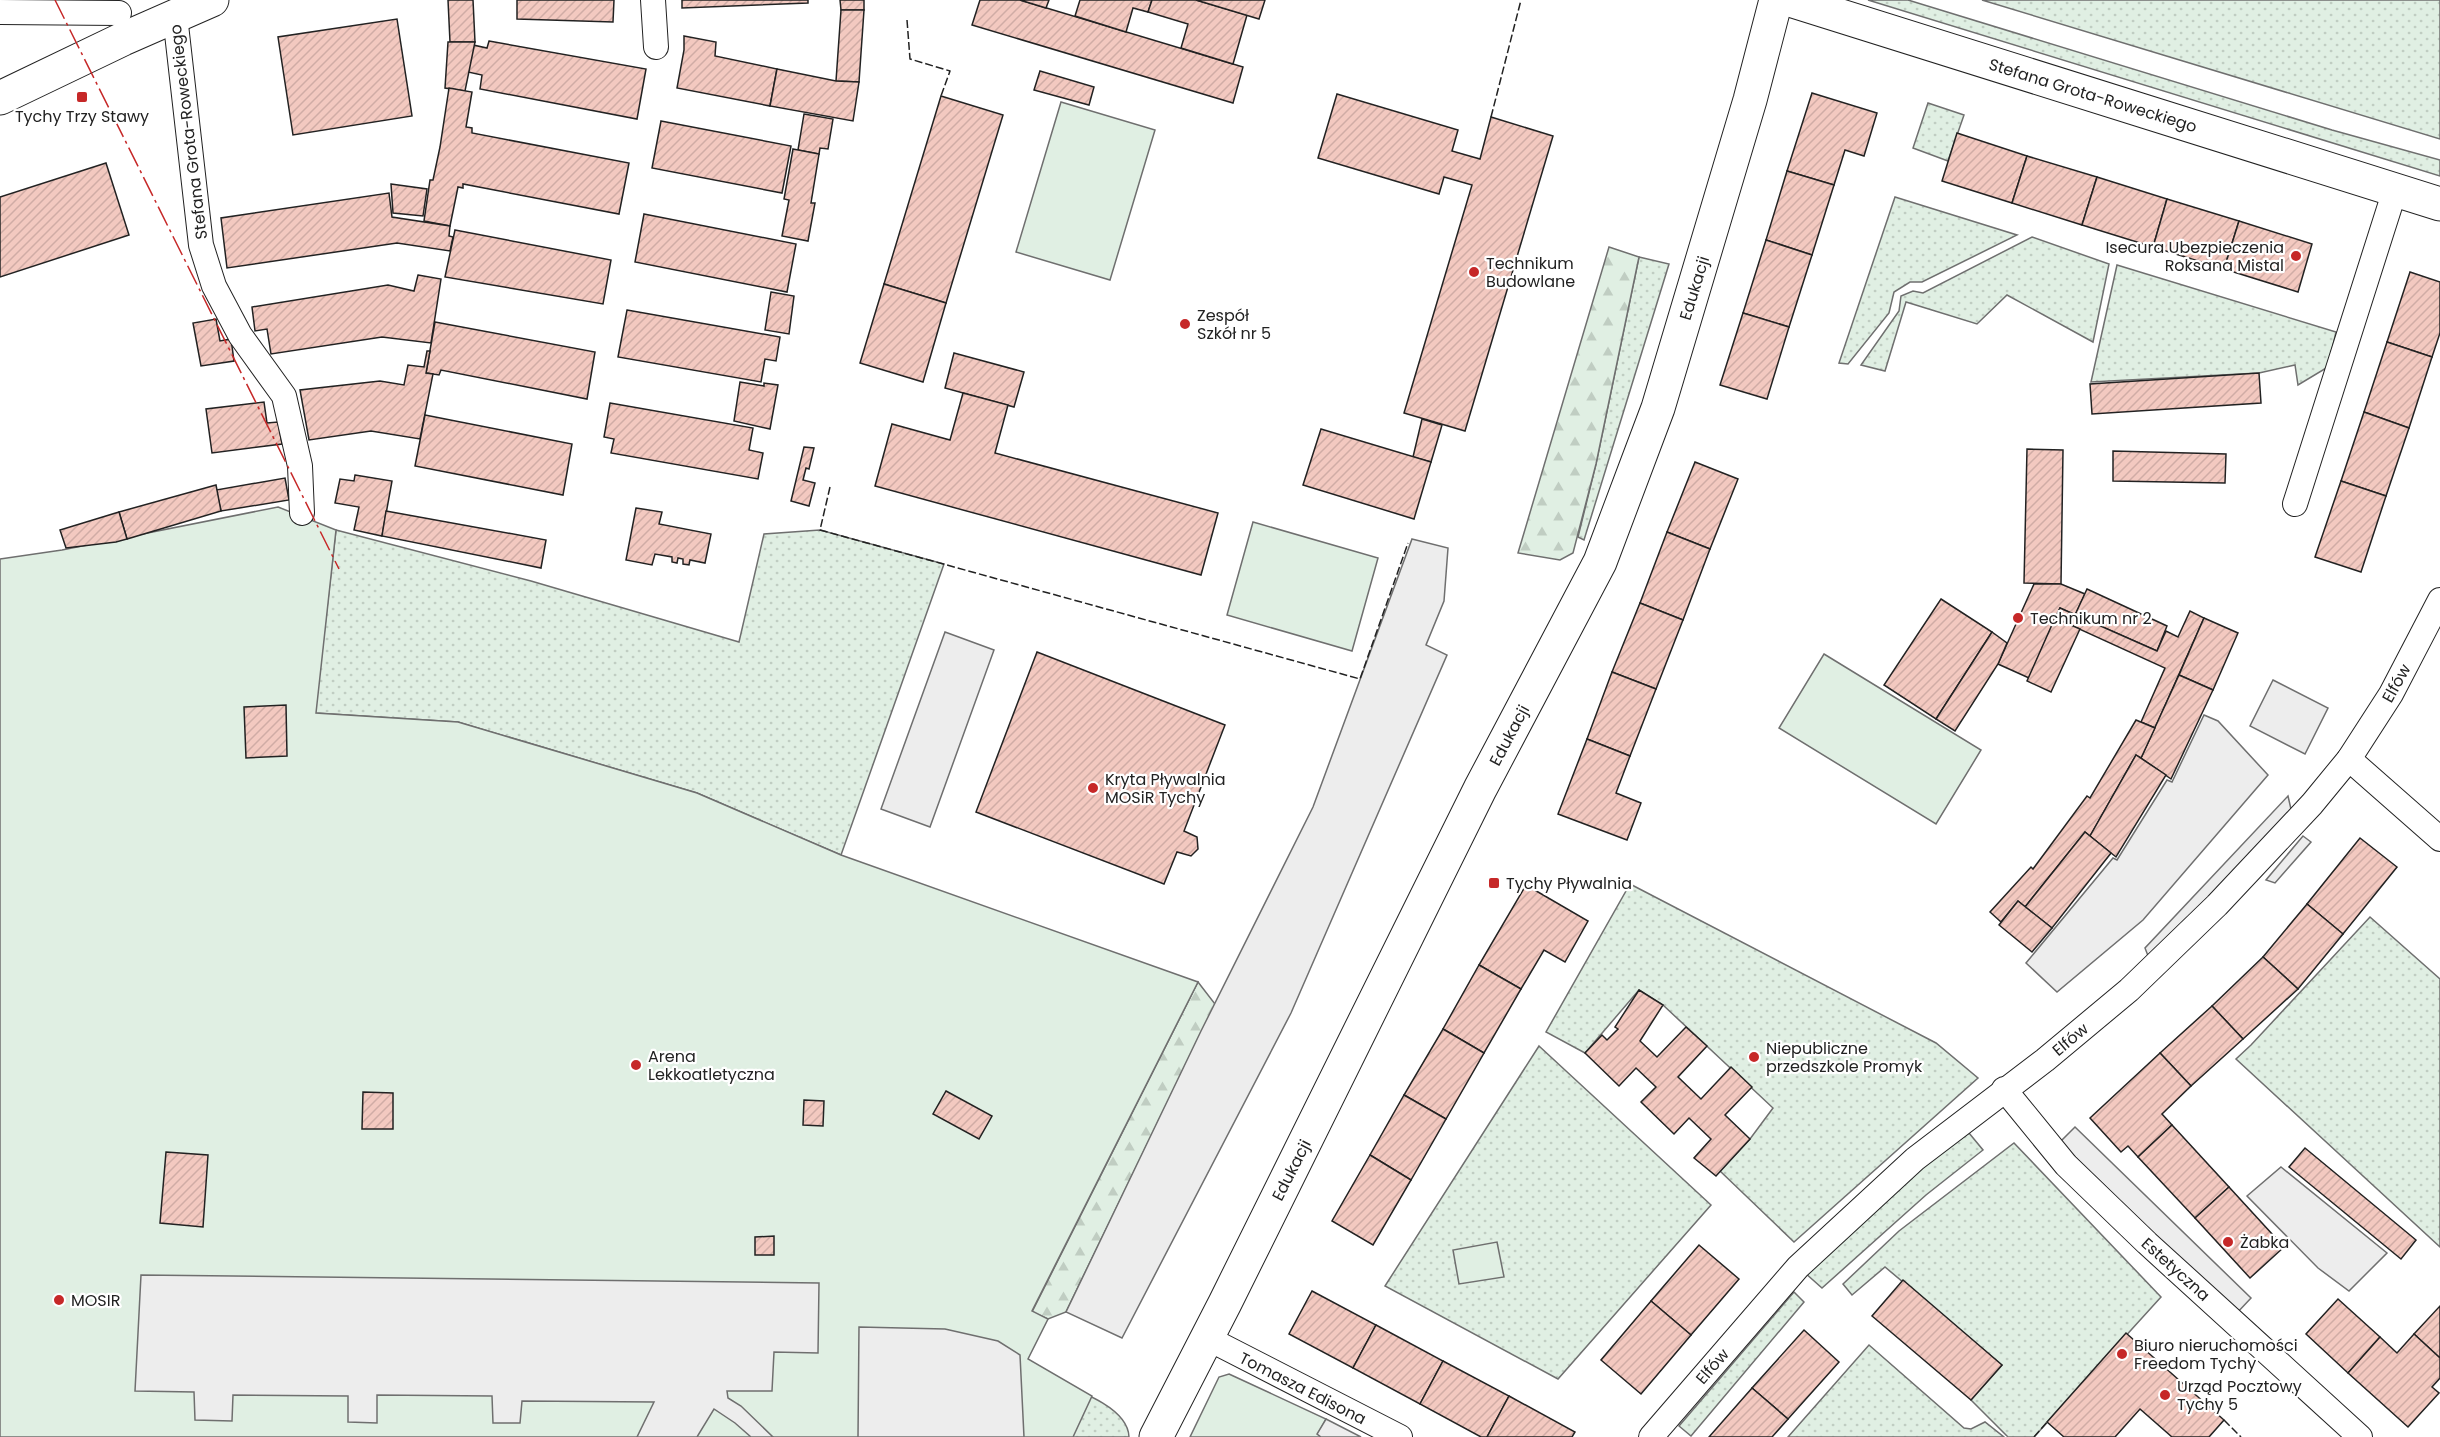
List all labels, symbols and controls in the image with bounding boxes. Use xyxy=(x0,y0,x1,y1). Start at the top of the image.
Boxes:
street label: Stefana Grota-Roweckiego xyxy=(164,23,213,241)
street label: Stefana Grota-Roweckiego xyxy=(1986,53,2200,138)
marker: Tychy Trzy Stawy xyxy=(75,90,89,104)
place label: Tychy Trzy Stawy xyxy=(15,105,149,128)
place label: Isecura Ubezpieczenia Roksana Mistal xyxy=(2105,236,2284,277)
marker: Isecura Ubezpieczenia Roksana Mistal xyxy=(2289,249,2303,263)
place label: Technikum Budowlane xyxy=(1486,252,1575,293)
street label: Edukacji xyxy=(1674,253,1715,323)
marker: Technikum Budowlane xyxy=(1467,265,1481,279)
place label: Zespół Szkół nr 5 xyxy=(1197,304,1271,345)
marker: Zespół Szkół nr 5 xyxy=(1178,317,1192,331)
place label: Technikum nr 2 xyxy=(2030,607,2152,630)
marker: Technikum nr 2 xyxy=(2011,611,2025,625)
street label: Elfów xyxy=(2376,660,2416,707)
street label: Edukacji xyxy=(1484,701,1535,770)
place label: Kryta Pływalnia MOSiR Tychy xyxy=(1105,768,1226,809)
marker: Kryta Pływalnia MOSiR Tychy xyxy=(1086,781,1100,795)
place label: Tychy Pływalnia xyxy=(1506,872,1632,895)
marker: Tychy Pływalnia xyxy=(1487,876,1501,890)
street label: Elfów xyxy=(2047,1017,2093,1061)
place label: Niepubliczne przedszkole Promyk xyxy=(1766,1037,1923,1078)
place label: Arena Lekkoatletyczna xyxy=(648,1045,775,1086)
marker: Niepubliczne przedszkole Promyk xyxy=(1747,1050,1761,1064)
marker: Arena Lekkoatletyczna xyxy=(629,1058,643,1072)
street label: Edukacji xyxy=(1266,1136,1317,1205)
place label: Żabka xyxy=(2240,1231,2289,1254)
street label: Estetyczna xyxy=(2136,1232,2215,1306)
marker: Żabka xyxy=(2221,1235,2235,1249)
place label: MOSIR xyxy=(71,1289,120,1312)
marker: MOSIR xyxy=(52,1293,66,1307)
place label: Biuro nieruchomości Freedom Tychy xyxy=(2134,1334,2298,1375)
street label: Elfów xyxy=(1690,1343,1734,1389)
street label: Tomasza Edisona xyxy=(1235,1347,1370,1430)
marker: Biuro nieruchomości Freedom Tychy xyxy=(2115,1347,2129,1361)
place label: Urząd Pocztowy Tychy 5 xyxy=(2177,1375,2302,1416)
marker: Urząd Pocztowy Tychy 5 xyxy=(2158,1388,2172,1402)

